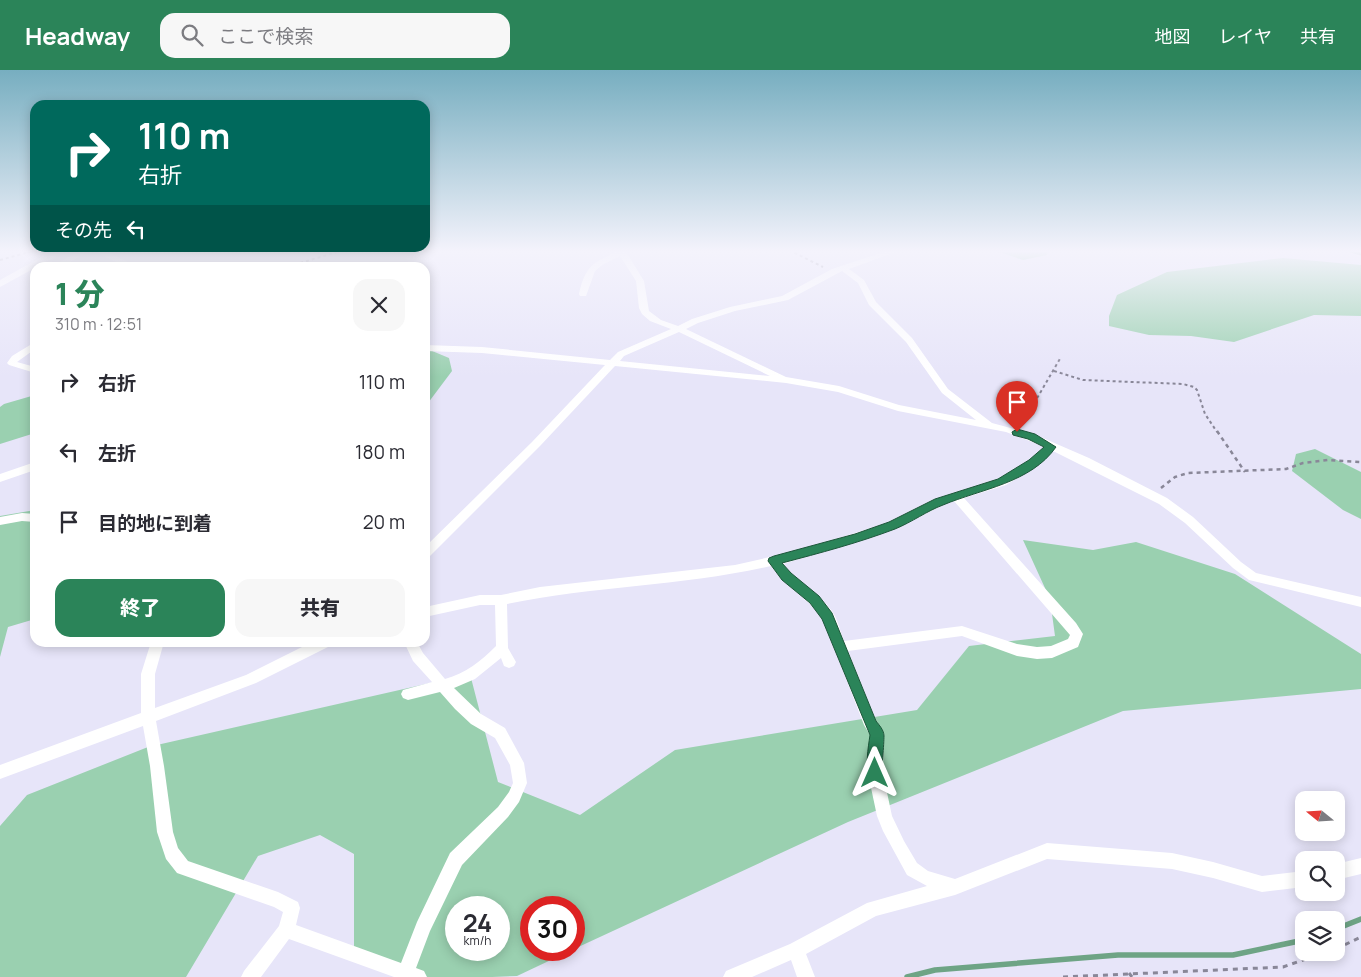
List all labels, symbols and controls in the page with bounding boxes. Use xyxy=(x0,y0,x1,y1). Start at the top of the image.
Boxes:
search box xyxy=(160,13,510,58)
text: Headway xyxy=(25,19,130,52)
icon: search xyxy=(178,21,206,49)
text: ここで検索 xyxy=(218,23,313,49)
text: 地図 xyxy=(1155,24,1191,48)
text: レイヤ xyxy=(1219,24,1272,48)
text: 共有 xyxy=(1300,24,1336,48)
text: 110 m xyxy=(138,112,230,160)
icon: right xyxy=(55,120,120,185)
text: 右折 xyxy=(138,160,182,190)
icon: left xyxy=(122,215,150,243)
text: その先 xyxy=(55,217,112,243)
text: 1 分 xyxy=(55,273,105,314)
button: close xyxy=(353,279,405,331)
text: 310 m · 12:51 xyxy=(55,313,142,335)
icon: right xyxy=(55,368,83,396)
text: 110 m xyxy=(359,369,405,395)
text: 右折 xyxy=(98,370,136,396)
pin xyxy=(996,381,1038,432)
icon: arrive xyxy=(1003,388,1031,416)
icon: left xyxy=(55,438,83,466)
text: 180 m xyxy=(355,439,405,465)
text: 左折 xyxy=(98,440,136,466)
icon: arrive xyxy=(55,508,83,536)
text: 20 m xyxy=(363,509,405,535)
text: 目的地に到着 xyxy=(98,510,212,536)
button: 終了 xyxy=(55,579,225,637)
button: 共有 xyxy=(235,579,405,637)
position arrow xyxy=(848,746,900,798)
north arrow xyxy=(1295,791,1345,841)
map controls xyxy=(1295,791,1345,961)
button: search xyxy=(1295,851,1345,901)
speed limit sign: 30 xyxy=(520,896,585,961)
text: 24 xyxy=(463,905,492,940)
button: layers xyxy=(1295,911,1345,961)
text: km/h xyxy=(464,932,491,949)

